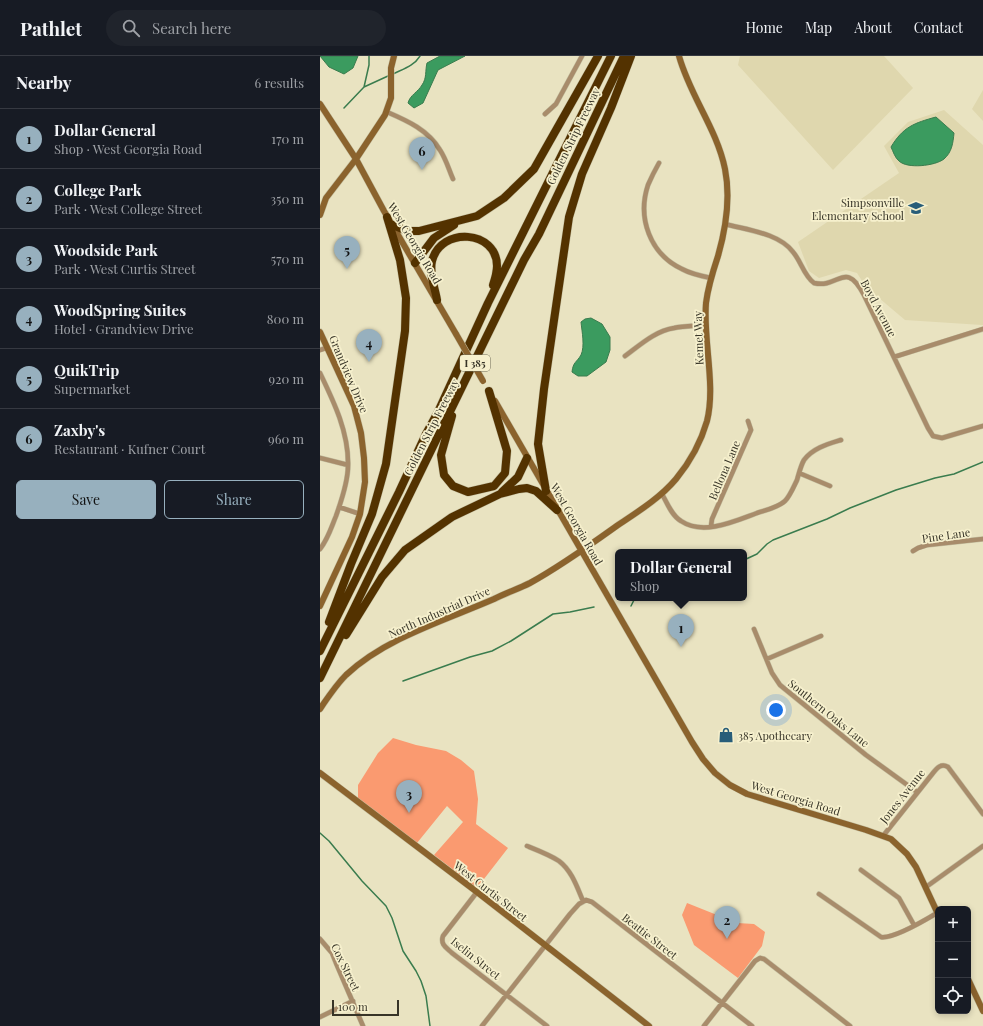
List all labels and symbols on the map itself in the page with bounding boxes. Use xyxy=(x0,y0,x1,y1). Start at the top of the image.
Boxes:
street label: Golden Strip Freeway xyxy=(543,84,603,187)
pin: 6 xyxy=(409,137,435,170)
place label: Simpsonville Elementary School xyxy=(812,195,904,223)
street label: West Georgia Road xyxy=(384,199,446,287)
school or university icon: Simpsonville Elementary School xyxy=(907,199,925,217)
pin: 5 xyxy=(334,236,360,269)
street label: Boyd Avenue xyxy=(858,277,901,340)
street label: Kemet Way xyxy=(690,310,706,366)
pin: 4 xyxy=(356,329,382,362)
street label: Grandview Drive xyxy=(326,333,372,416)
road number: I 385 xyxy=(460,355,490,371)
street label: Golden Strip Freeway xyxy=(400,376,462,478)
street label: Bellona Lane xyxy=(705,438,743,502)
street label: West Georgia Road xyxy=(547,479,607,568)
street label: Pine Lane xyxy=(921,524,972,546)
street label: North Industrial Drive xyxy=(386,583,493,641)
pin: 1 xyxy=(668,614,694,647)
street label: Southern Oaks Lane xyxy=(785,676,873,751)
your location xyxy=(766,700,786,720)
shop icon: 385 Apothecary xyxy=(717,726,735,744)
place label: 385 Apothecary xyxy=(738,728,812,743)
street label: Jones Avenue xyxy=(875,765,928,827)
street label: West Georgia Road xyxy=(749,777,843,819)
pin: 3 xyxy=(396,780,422,813)
street label: West Curtis Street xyxy=(450,857,531,924)
pin: 2 xyxy=(714,906,740,939)
street label: Beattie Street xyxy=(619,910,681,962)
street label: Iselin Street xyxy=(448,933,504,983)
street label: Cox Street xyxy=(328,941,364,993)
scale bar xyxy=(332,998,399,1017)

